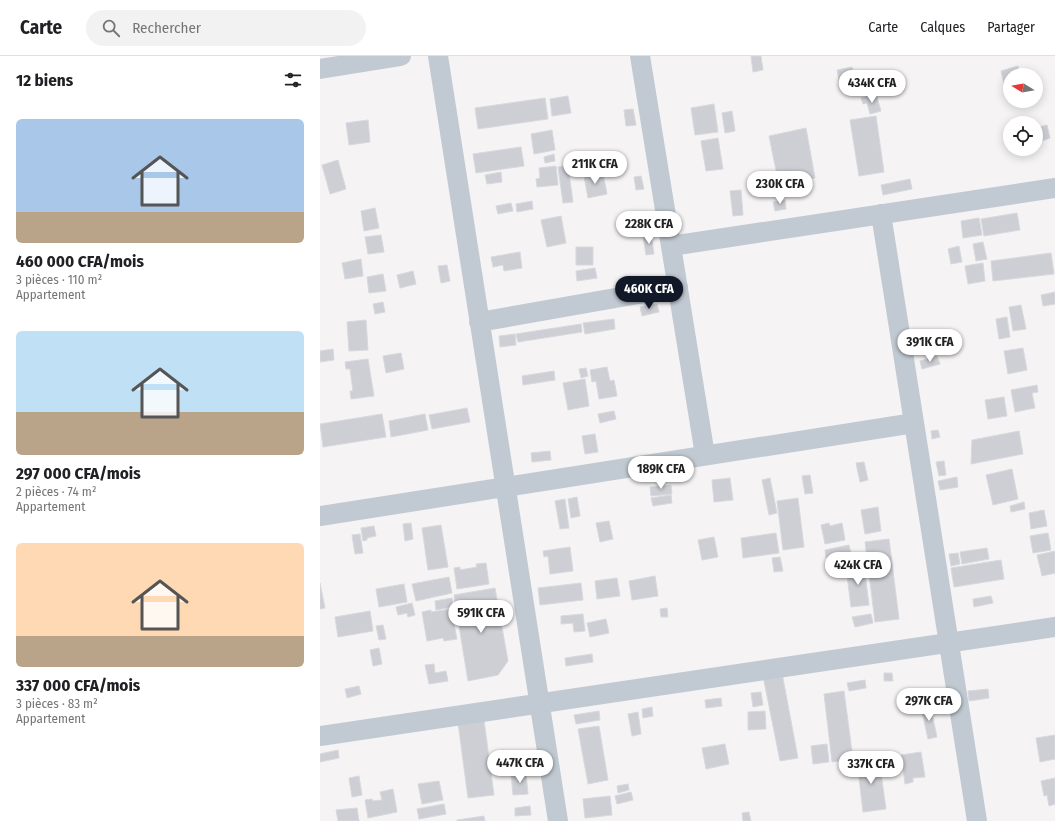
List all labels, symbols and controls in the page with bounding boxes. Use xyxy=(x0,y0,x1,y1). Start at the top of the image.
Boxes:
search box xyxy=(86,10,366,46)
text: Carte xyxy=(20,16,62,39)
icon: search xyxy=(100,17,122,39)
text: Rechercher xyxy=(132,19,201,37)
text: Carte xyxy=(868,19,898,36)
text: Calques xyxy=(920,19,965,36)
text: Partager xyxy=(987,19,1035,36)
north arrow xyxy=(1003,68,1043,108)
map controls xyxy=(1003,68,1043,156)
icon: filters xyxy=(282,69,304,91)
text: 12 biens xyxy=(16,70,73,91)
pin: 434K CFA xyxy=(831,70,913,104)
text: 434K CFA xyxy=(848,75,896,90)
button: locate xyxy=(1003,116,1043,156)
icon: home xyxy=(124,145,196,217)
pin: 211K CFA xyxy=(554,151,636,185)
text: 211K CFA xyxy=(572,156,618,171)
pin: 230K CFA xyxy=(739,171,821,205)
text: 230K CFA xyxy=(756,176,804,191)
pin: 228K CFA xyxy=(608,211,690,245)
text: 228K CFA xyxy=(625,216,673,231)
text: 460 000 CFA/mois xyxy=(16,251,144,272)
text: 3 pièces · 110 m² xyxy=(16,272,102,287)
pin: 460K CFA xyxy=(608,276,690,310)
text: 460K CFA xyxy=(624,281,674,296)
text: Appartement xyxy=(16,287,85,302)
pin: 391K CFA xyxy=(889,329,971,363)
text: 391K CFA xyxy=(906,334,954,349)
icon: home xyxy=(124,357,196,429)
pin: 189K CFA xyxy=(620,456,702,490)
text: 189K CFA xyxy=(637,461,685,476)
text: 297 000 CFA/mois xyxy=(16,463,141,484)
text: 2 pièces · 74 m² xyxy=(16,484,96,499)
text: Appartement xyxy=(16,499,85,514)
pin: 424K CFA xyxy=(817,552,899,586)
text: 424K CFA xyxy=(834,557,882,572)
icon: home xyxy=(124,569,196,641)
pin: 591K CFA xyxy=(440,600,522,634)
text: 591K CFA xyxy=(457,605,505,620)
text: 337 000 CFA/mois xyxy=(16,675,140,696)
pin: 297K CFA xyxy=(888,688,970,722)
text: 297K CFA xyxy=(905,693,953,708)
text: 3 pièces · 83 m² xyxy=(16,696,98,711)
text: Appartement xyxy=(16,711,85,726)
pin: 447K CFA xyxy=(479,750,561,784)
pin: 337K CFA xyxy=(830,751,912,785)
text: 447K CFA xyxy=(496,755,544,770)
text: 337K CFA xyxy=(848,756,894,771)

